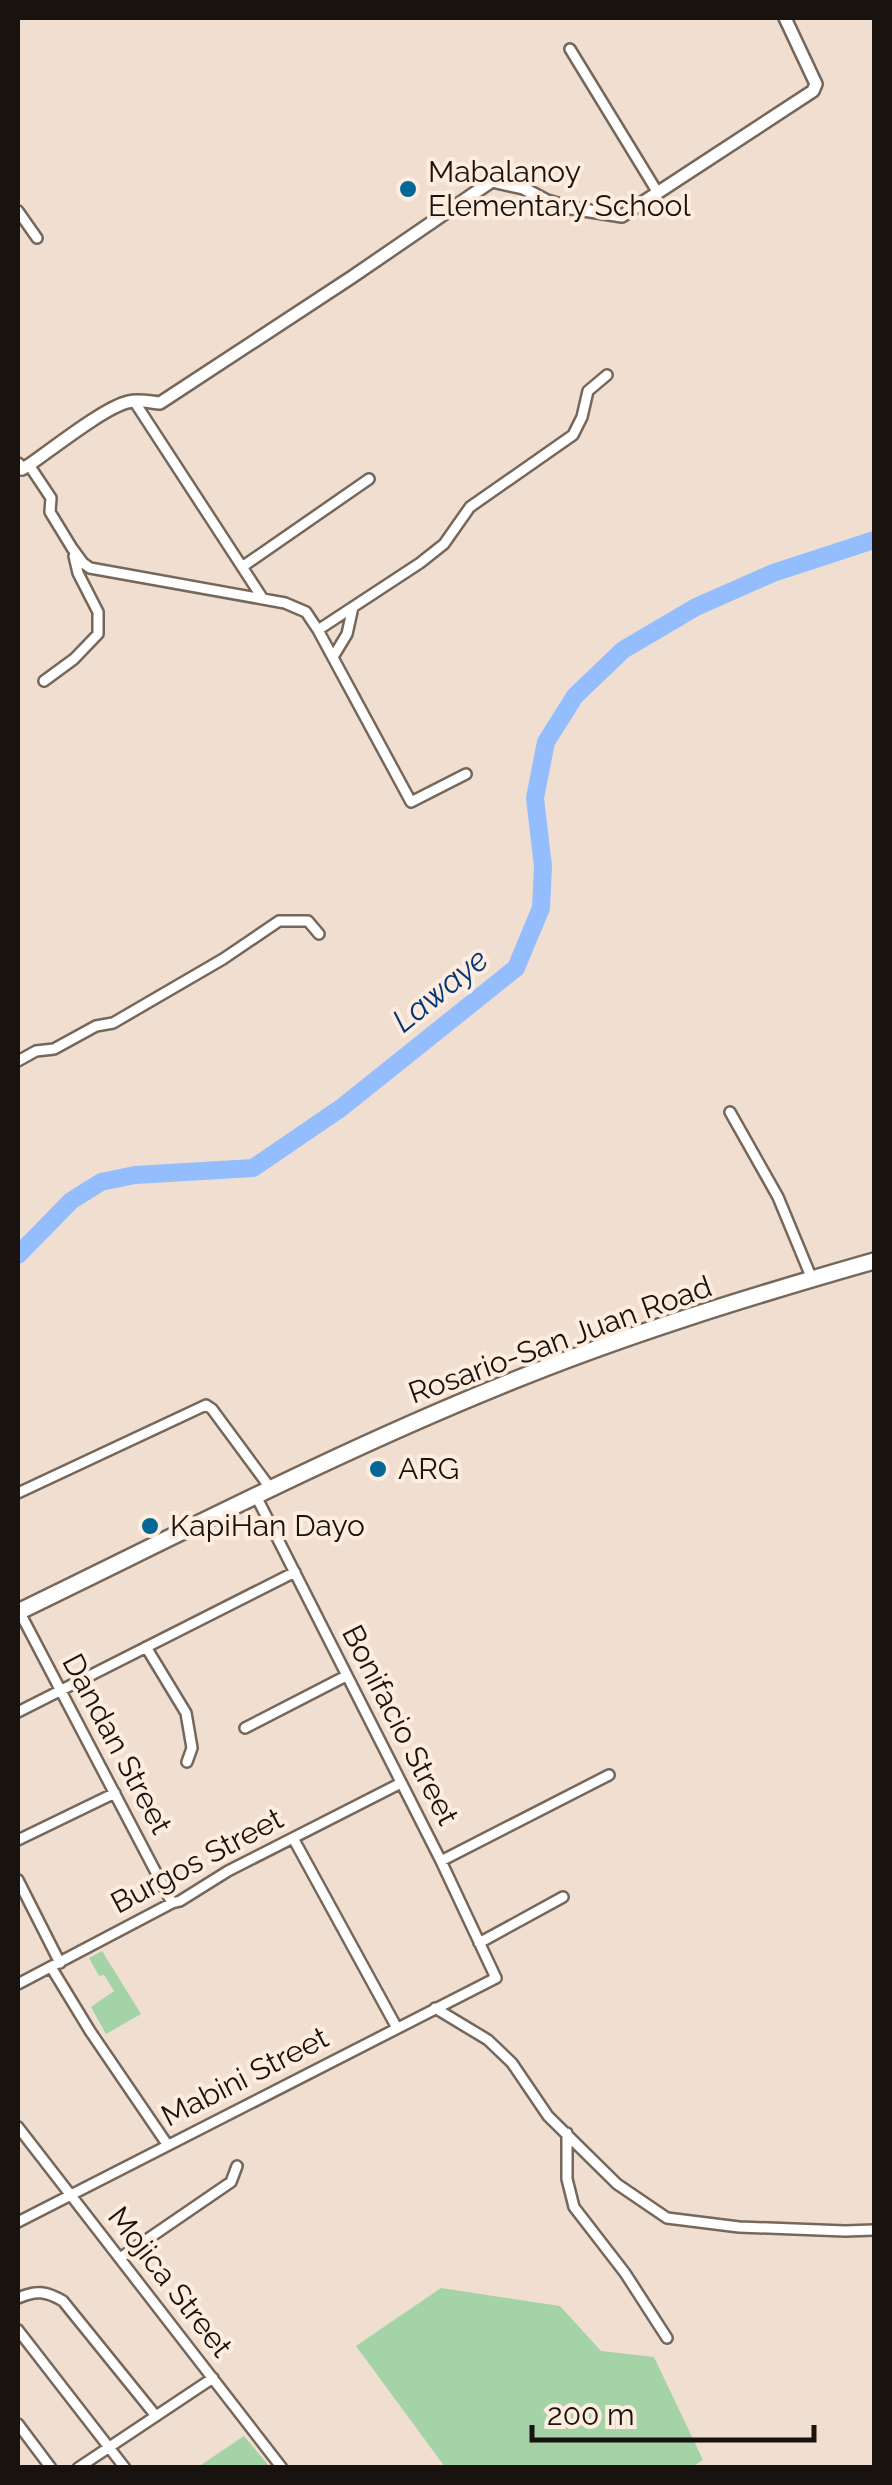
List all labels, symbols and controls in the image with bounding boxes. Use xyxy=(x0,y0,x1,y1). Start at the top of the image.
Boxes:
place label: Mabalanoy Elementary School xyxy=(428,154,691,223)
marker: Mabalanoy Elementary School xyxy=(397,178,419,200)
water label: Lawaye xyxy=(385,940,495,1039)
street label: Rosario-San Juan Road xyxy=(404,1268,716,1411)
place label: ARG xyxy=(398,1451,459,1486)
marker: ARG xyxy=(367,1458,389,1480)
place label: KapiHan Dayo xyxy=(170,1508,365,1543)
marker: KapiHan Dayo xyxy=(139,1515,161,1537)
street label: Bonifacio Street xyxy=(335,1619,466,1831)
street label: Dandan Street xyxy=(55,1648,179,1840)
street label: Burgos Street xyxy=(105,1801,289,1921)
street label: Mabini Street xyxy=(156,2020,334,2134)
street label: Mojica Street xyxy=(101,2200,240,2364)
scale bar xyxy=(532,2380,814,2442)
text: 200 m xyxy=(547,2397,635,2432)

